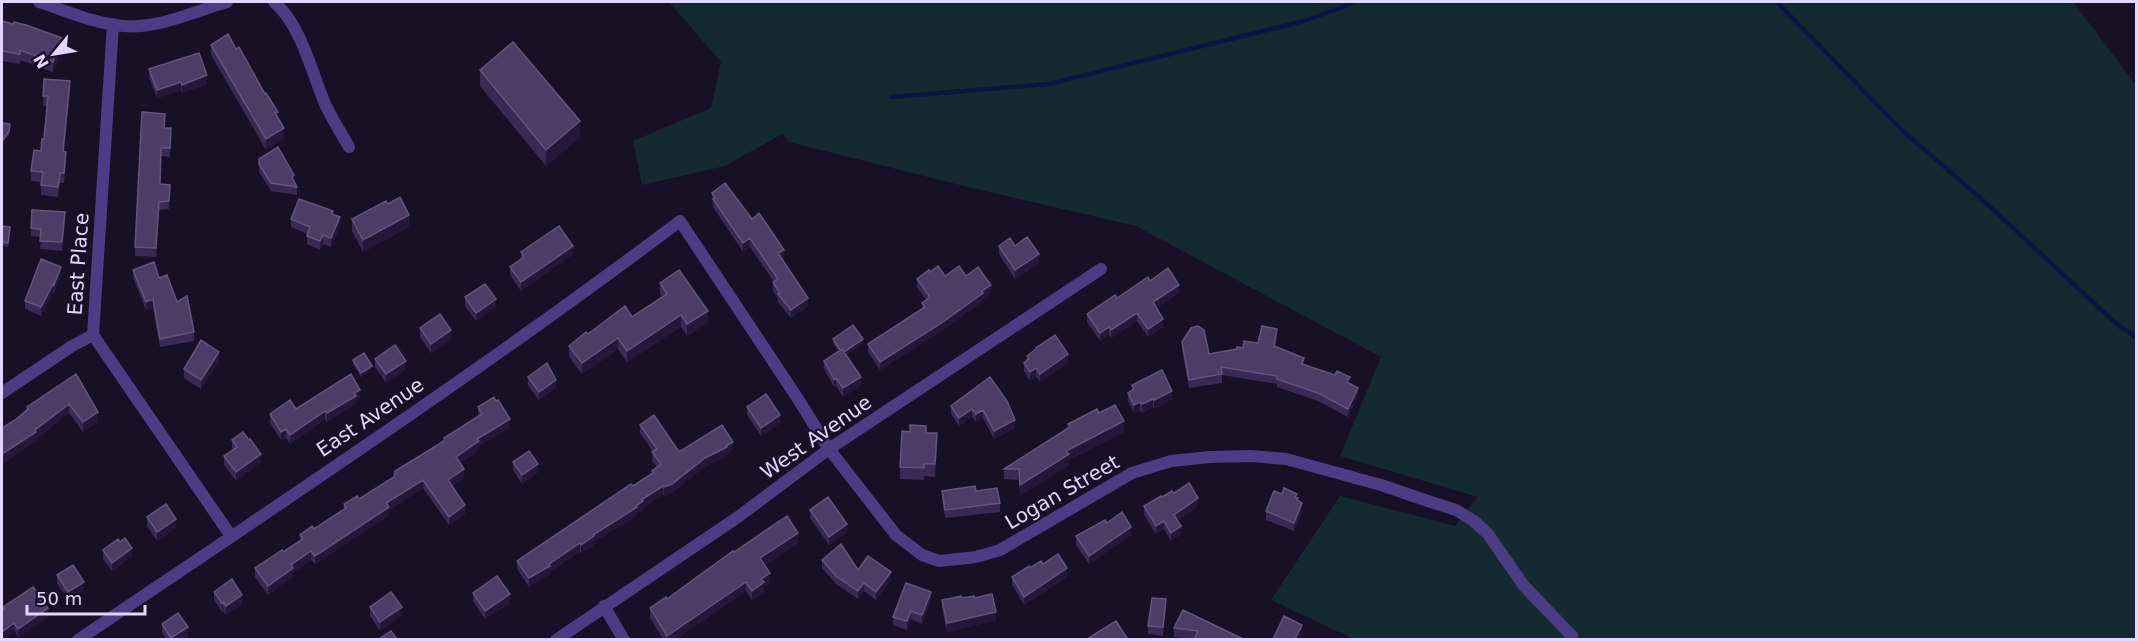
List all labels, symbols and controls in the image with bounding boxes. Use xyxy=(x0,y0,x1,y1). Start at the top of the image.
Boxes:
north arrow xyxy=(24,24,84,84)
text: N xyxy=(30,51,53,72)
street label: East Place xyxy=(62,212,94,316)
street label: East Avenue xyxy=(312,372,428,462)
street label: West Avenue xyxy=(756,390,876,484)
street label: Logan Street xyxy=(1001,450,1123,534)
scale bar xyxy=(27,578,146,616)
text: 50 m xyxy=(36,588,82,609)

